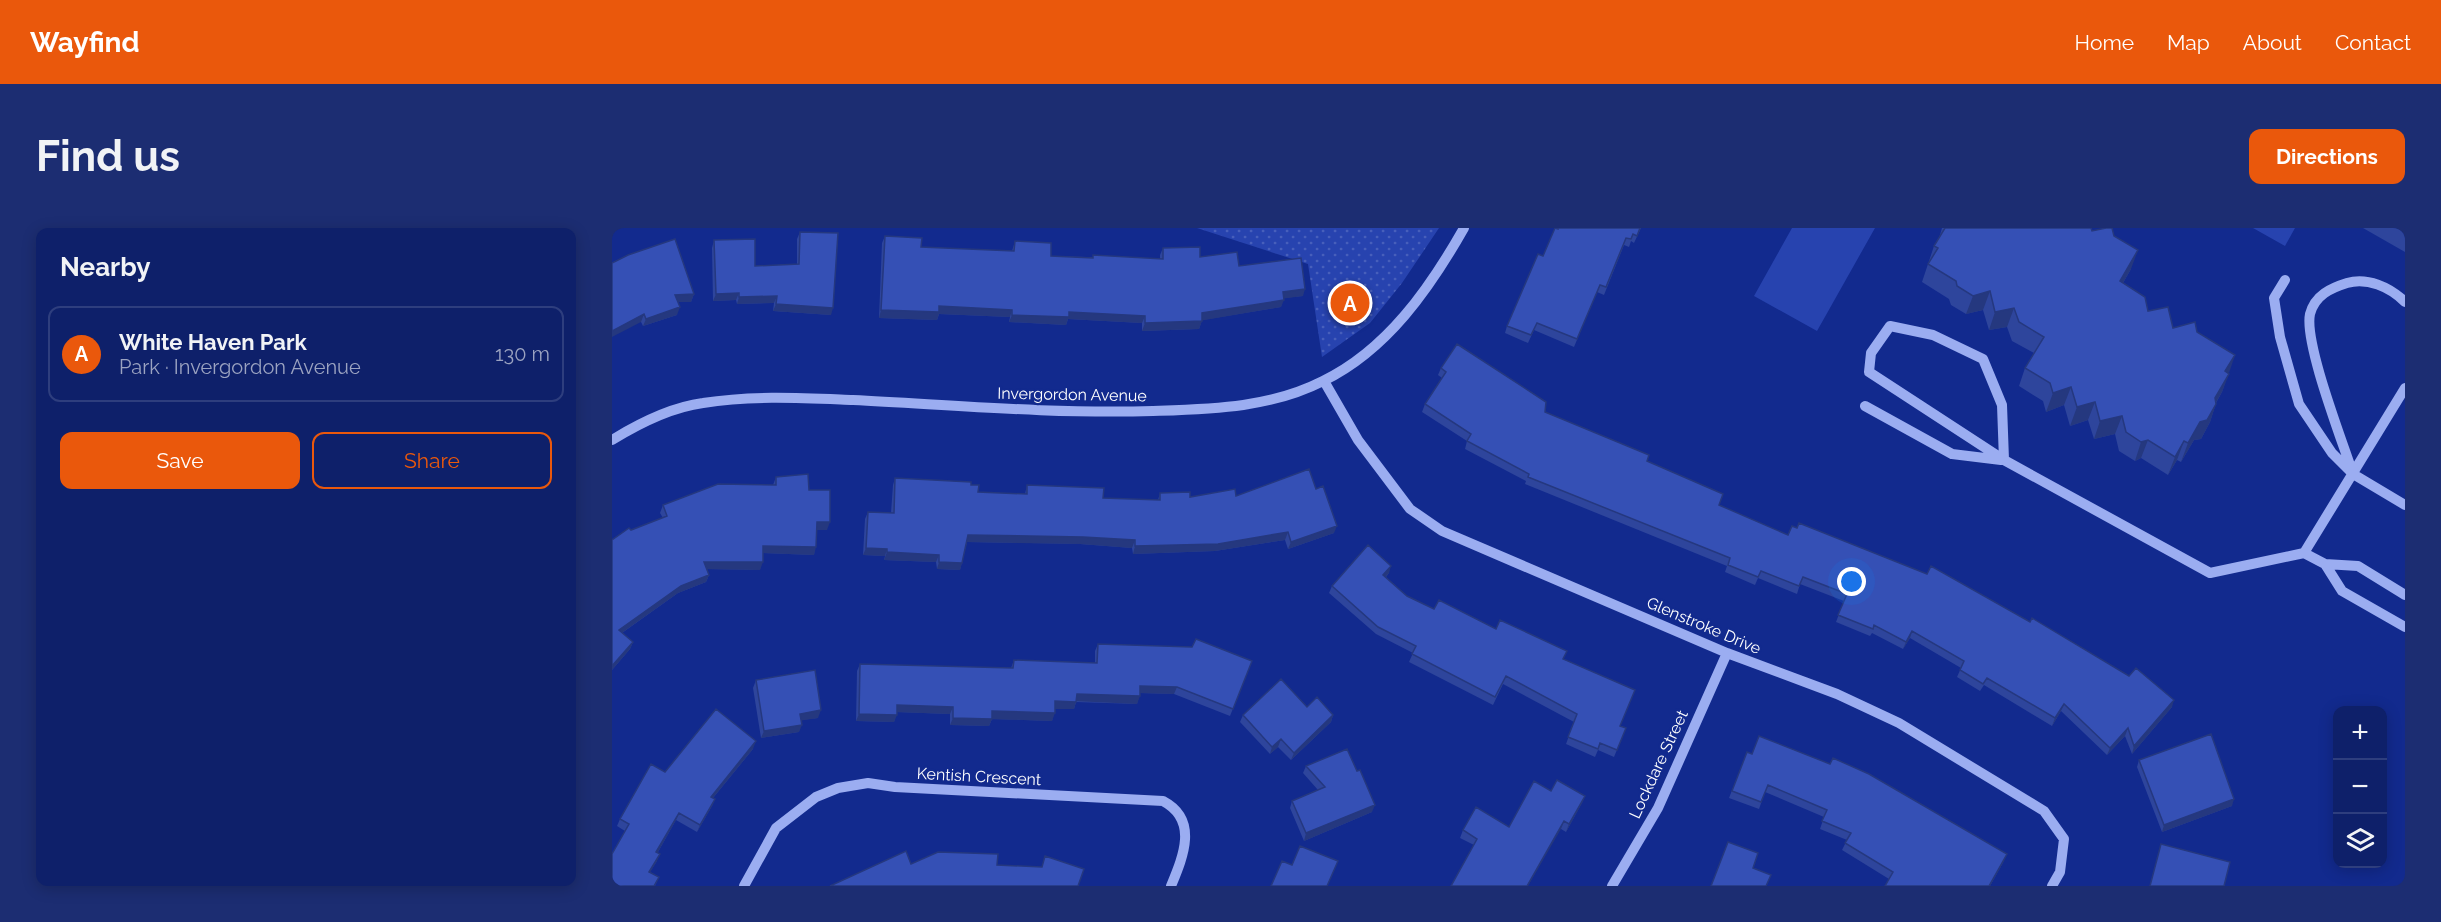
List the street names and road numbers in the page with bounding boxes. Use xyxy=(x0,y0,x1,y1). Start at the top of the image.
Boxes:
street label: Invergordon Avenue xyxy=(997,384,1147,405)
street label: Glenstroke Drive xyxy=(1644,593,1764,658)
street label: Lockdare Street xyxy=(1625,706,1692,821)
street label: Kentish Crescent xyxy=(916,764,1042,789)

